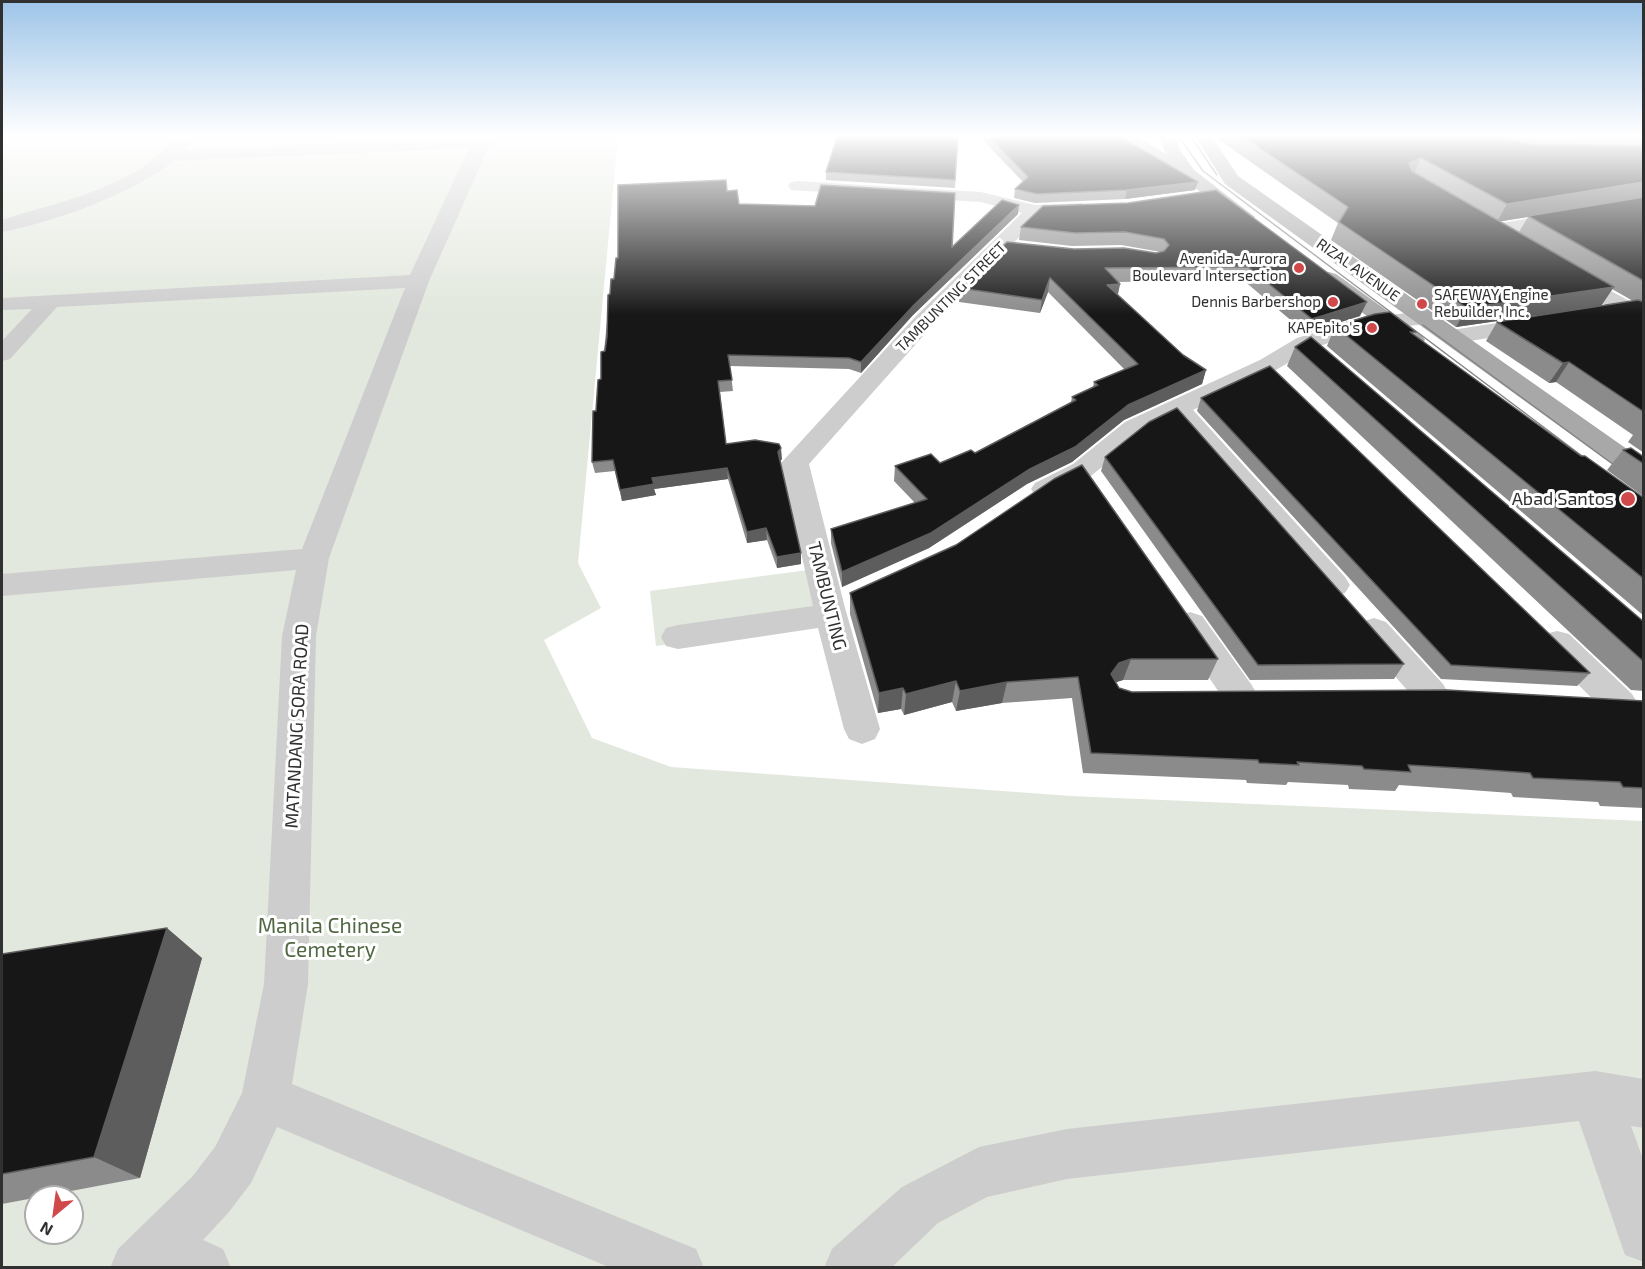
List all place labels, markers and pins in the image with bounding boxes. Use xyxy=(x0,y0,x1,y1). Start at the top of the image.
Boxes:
place label: Avenida-Aurora Boulevard Intersection xyxy=(1132,250,1287,285)
marker: Avenida-Aurora Boulevard Intersection xyxy=(1292,261,1306,275)
place label: SAFEWAY Engine Rebuilder, Inc. xyxy=(1434,286,1548,321)
place label: Dennis Barbershop xyxy=(1191,293,1321,311)
marker: Dennis Barbershop xyxy=(1326,295,1340,309)
marker: SAFEWAY Engine Rebuilder, Inc. xyxy=(1415,297,1429,311)
place label: KAPEpito's xyxy=(1287,319,1360,337)
marker: KAPEpito's xyxy=(1365,321,1379,335)
place label: Abad Santos xyxy=(1512,488,1614,510)
marker: Abad Santos xyxy=(1619,490,1637,508)

